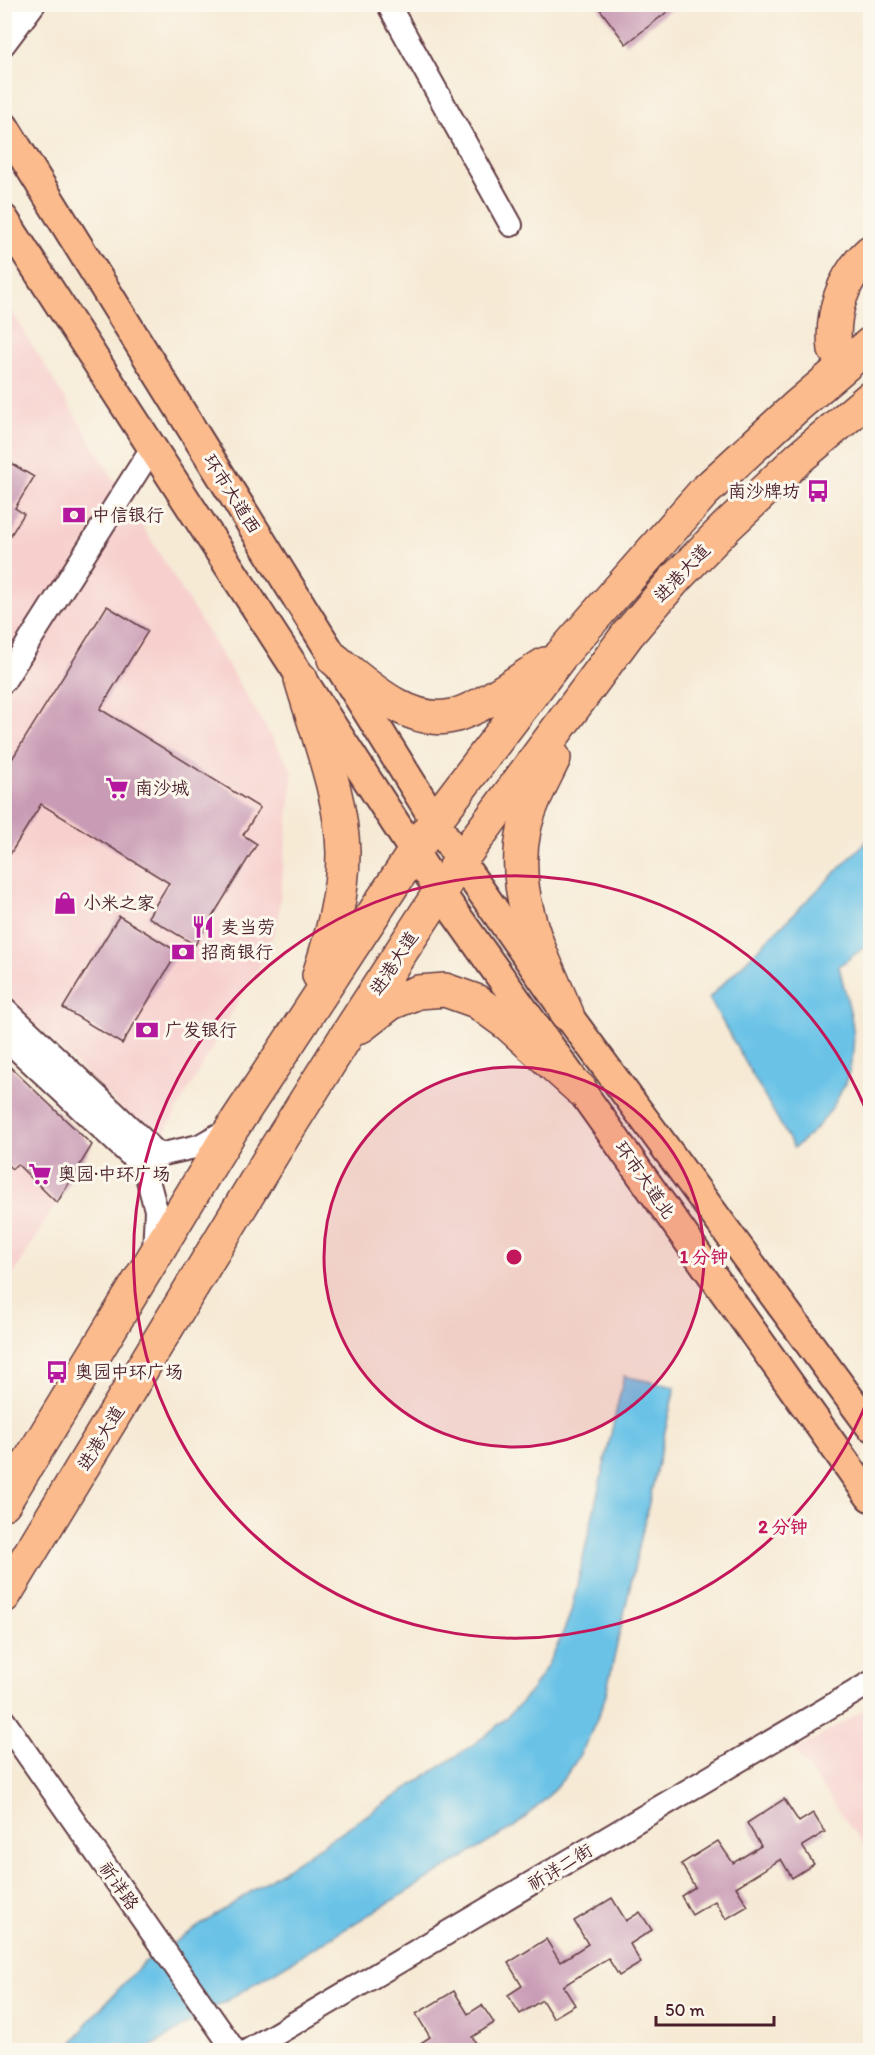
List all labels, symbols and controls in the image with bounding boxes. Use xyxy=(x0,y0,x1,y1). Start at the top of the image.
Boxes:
street label: 环市大道西 xyxy=(199,450,265,538)
bus stop icon: 南沙牌坊 xyxy=(805,478,831,504)
place label: 南沙牌坊 xyxy=(728,480,800,502)
bank icon: 中信银行 xyxy=(61,502,87,528)
place label: 中信银行 xyxy=(92,504,164,526)
street label: 进港大道 xyxy=(649,539,715,607)
supermarket icon: 南沙城 xyxy=(104,775,130,801)
place label: 南沙城 xyxy=(135,777,189,799)
shop icon: 小米之家 xyxy=(52,890,78,916)
place label: 小米之家 xyxy=(83,892,155,914)
restaurant icon: 麦当劳 xyxy=(190,914,216,940)
place label: 麦当劳 xyxy=(221,916,275,938)
street label: 进港大道 xyxy=(365,927,423,999)
bank icon: 招商银行 xyxy=(170,939,196,965)
place label: 招商银行 xyxy=(201,941,273,963)
bank icon: 广发银行 xyxy=(134,1017,160,1043)
place label: 广发银行 xyxy=(165,1019,237,1041)
street label: 环市大道北 xyxy=(610,1137,680,1223)
supermarket icon: 奥园·中环广场 xyxy=(27,1161,53,1187)
place label: 奥园·中环广场 xyxy=(58,1163,170,1185)
text: 1 分钟 xyxy=(680,1246,728,1268)
centre of rings xyxy=(504,1247,524,1267)
bus stop icon: 奥园中环广场 xyxy=(44,1359,70,1385)
place label: 奥园中环广场 xyxy=(75,1361,183,1383)
street label: 进港大道 xyxy=(73,1401,129,1475)
text: 2 分钟 xyxy=(758,1516,808,1538)
street label: 祈详二街 xyxy=(523,1839,597,1895)
street label: 祈详路 xyxy=(95,1858,143,1914)
scale bar xyxy=(656,1989,774,2027)
text: 50 m xyxy=(665,1999,705,2021)

